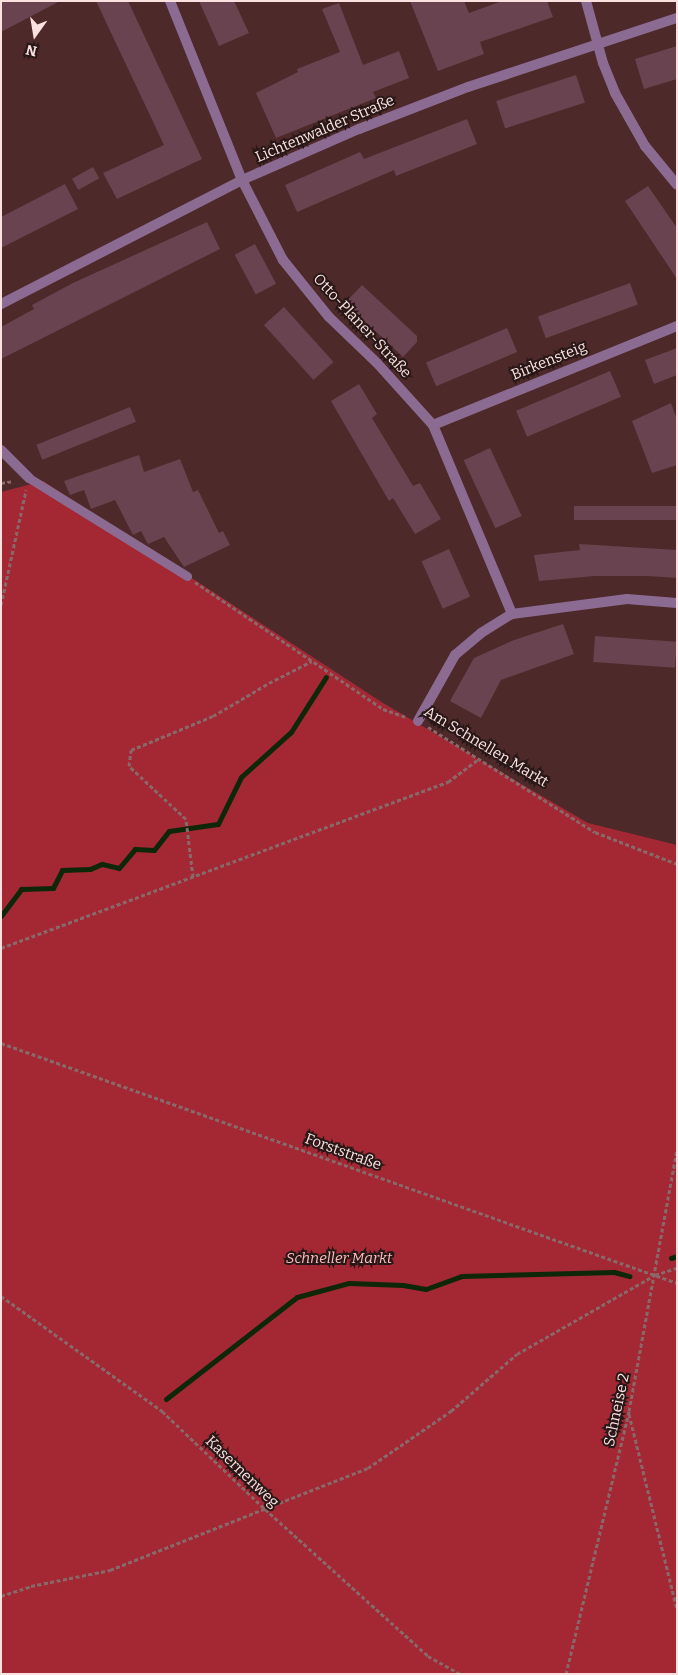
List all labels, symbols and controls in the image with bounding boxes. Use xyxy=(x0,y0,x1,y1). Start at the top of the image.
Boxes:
north arrow xyxy=(10,10,60,60)
text: N xyxy=(24,41,39,60)
street label: Lichtenwalder Straße xyxy=(253,92,397,166)
street label: Otto-Planer-Straße xyxy=(309,270,415,382)
street label: Birkensteig xyxy=(509,338,589,384)
street label: Am Schnellen Markt xyxy=(421,703,551,791)
street label: Forststraße xyxy=(302,1130,384,1174)
park label: Schneller Markt xyxy=(286,1250,392,1268)
street label: Schneise 2 xyxy=(600,1372,634,1448)
street label: Kasernenweg xyxy=(202,1432,282,1512)

